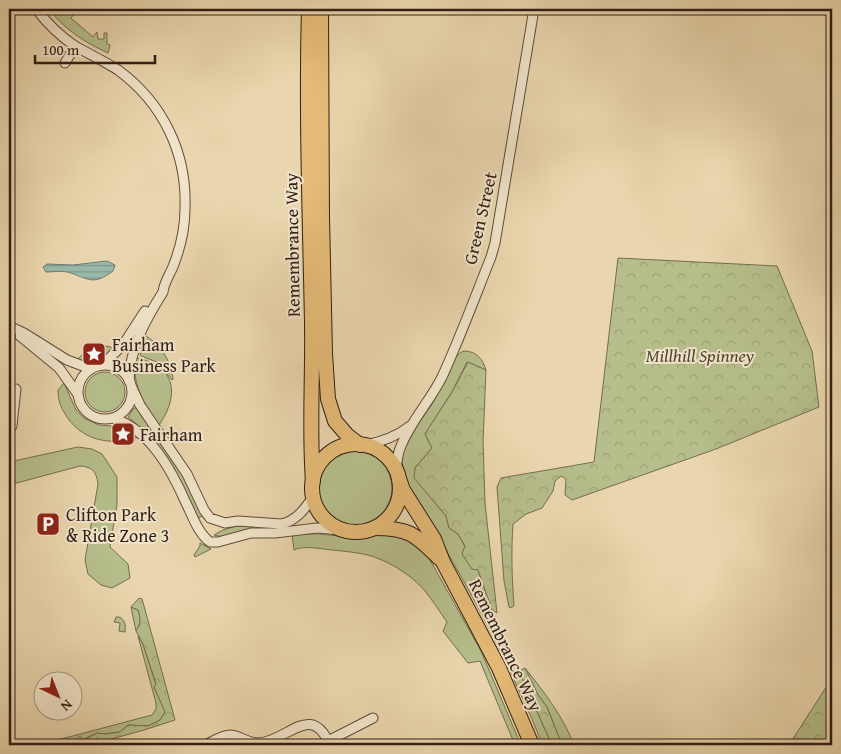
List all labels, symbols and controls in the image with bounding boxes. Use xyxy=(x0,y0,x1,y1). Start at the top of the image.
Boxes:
scale bar xyxy=(35,32,155,64)
text: 100 m xyxy=(42,39,80,60)
street label: Green Street xyxy=(456,168,504,267)
street label: Remembrance Way xyxy=(277,173,307,317)
place label: Fairham Business Park xyxy=(112,331,217,379)
place icon: Fairham Business Park xyxy=(81,341,107,367)
park label: Millhill Spinney xyxy=(646,342,755,369)
place icon: Fairham xyxy=(110,421,136,447)
place label: Fairham xyxy=(140,421,203,448)
place label: Clifton Park & Ride Zone 3 xyxy=(66,501,169,549)
parking icon: Clifton Park & Ride Zone 3 xyxy=(35,511,61,537)
street label: Remembrance Way xyxy=(462,574,550,716)
north arrow xyxy=(32,672,82,722)
text: N xyxy=(56,695,77,716)

